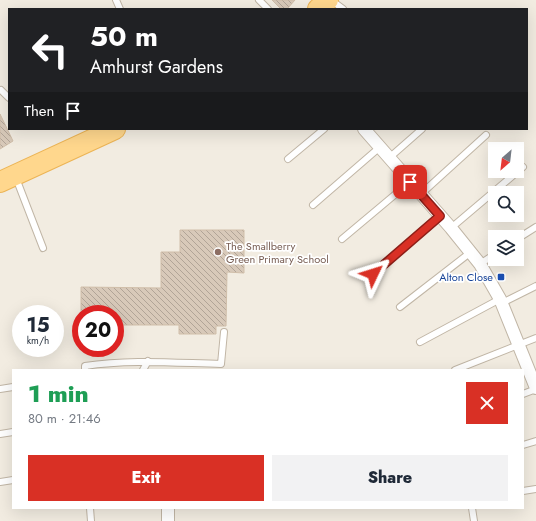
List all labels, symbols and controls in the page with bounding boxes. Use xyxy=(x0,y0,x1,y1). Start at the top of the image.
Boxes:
text: 50 m xyxy=(90,16,158,57)
icon: left xyxy=(24,24,76,76)
text: Amhurst Gardens xyxy=(90,54,223,80)
text: Then xyxy=(24,100,54,122)
icon: arrive xyxy=(62,100,84,122)
north arrow xyxy=(488,142,524,178)
map controls xyxy=(488,142,524,266)
pin xyxy=(393,165,427,199)
icon: arrive xyxy=(399,171,421,193)
button: search xyxy=(488,186,524,222)
button: layers xyxy=(488,230,524,266)
place label: The Smallberry Green Primary School xyxy=(226,238,329,267)
marker: The Smallberry Green Primary School xyxy=(213,247,223,257)
position arrow xyxy=(352,253,394,295)
place label: Alton Close xyxy=(439,269,493,285)
marker: Alton Close xyxy=(496,272,506,282)
speed limit sign: 20 xyxy=(72,305,124,357)
text: 15 xyxy=(26,311,50,340)
text: km/h xyxy=(27,333,49,348)
text: 1 min xyxy=(28,376,89,411)
button: close xyxy=(466,382,508,424)
text: 80 m · 21:46 xyxy=(28,409,101,428)
button: Exit xyxy=(28,455,264,501)
button: Share xyxy=(272,455,508,501)

